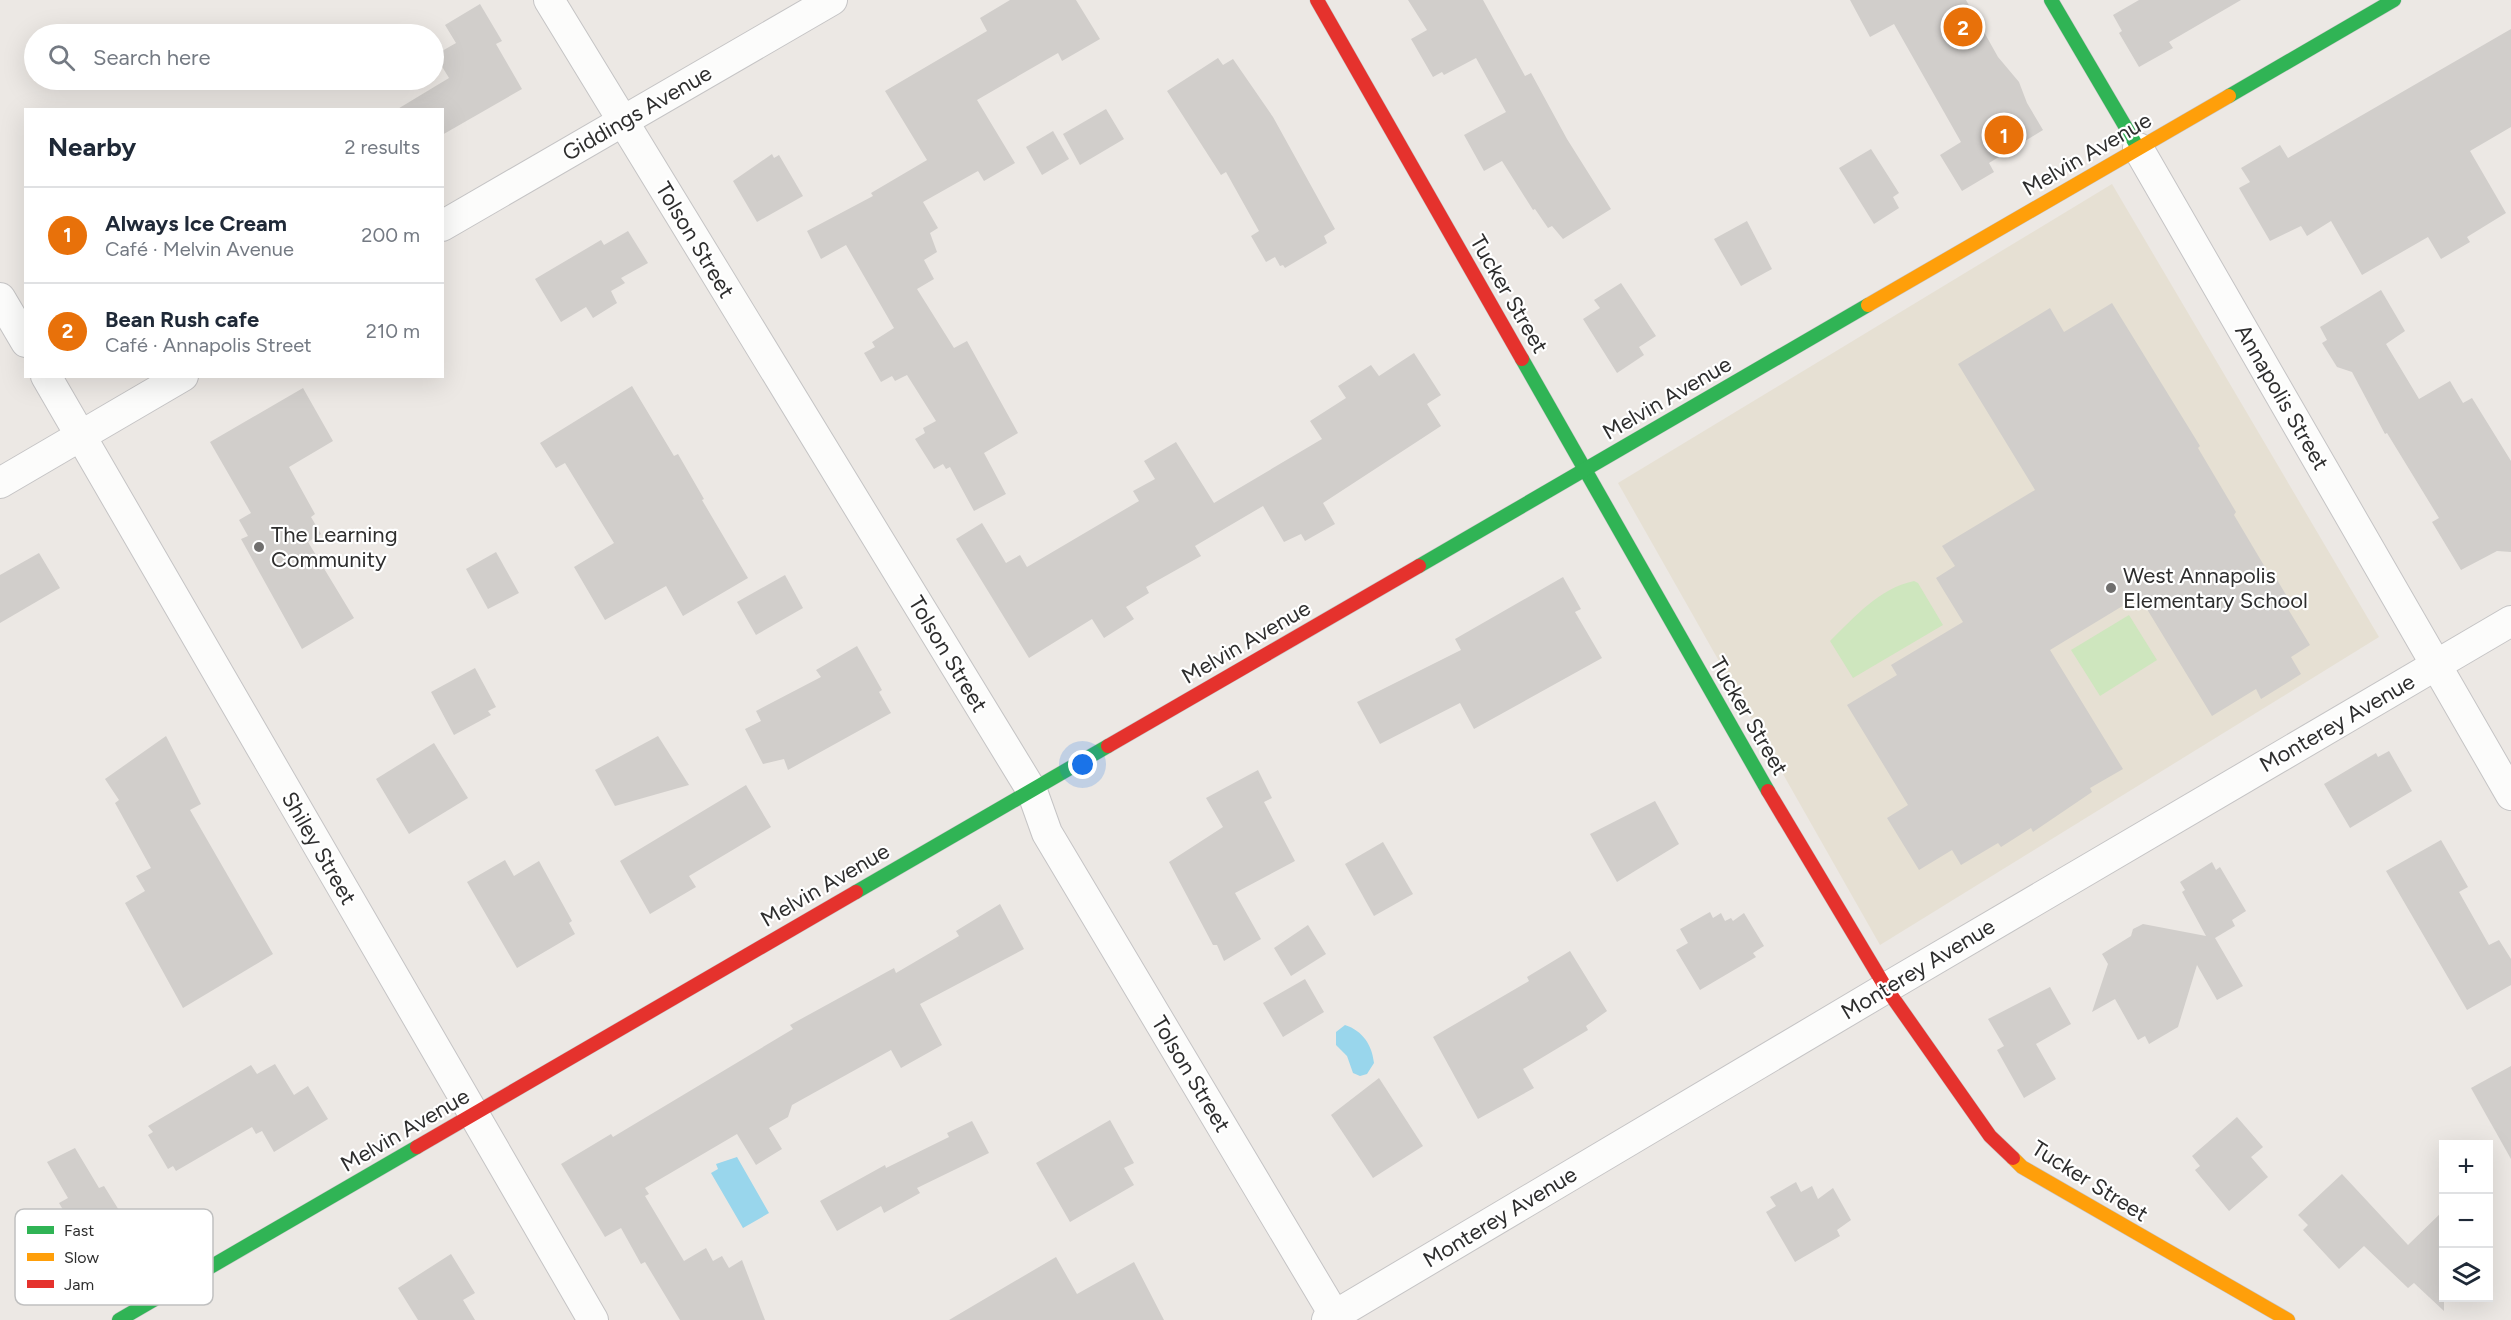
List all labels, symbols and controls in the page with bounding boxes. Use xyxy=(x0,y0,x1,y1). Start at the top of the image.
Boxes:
pin: 2 xyxy=(1944,4,1982,50)
search box xyxy=(24,24,444,90)
icon: search xyxy=(45,41,78,74)
text: Search here xyxy=(93,44,211,71)
street label: Giddings Avenue xyxy=(558,59,716,167)
street label: Melvin Avenue xyxy=(2018,106,2156,202)
pin: 1 xyxy=(1984,112,2024,158)
text: Nearby xyxy=(48,131,136,163)
text: 2 results xyxy=(344,135,420,159)
street label: Tolson Street xyxy=(650,177,740,303)
text: Always Ice Cream xyxy=(105,210,287,237)
text: 1 xyxy=(63,223,72,247)
text: 200 m xyxy=(361,223,420,247)
street label: Tucker Street xyxy=(1464,230,1554,358)
text: Café · Melvin Avenue xyxy=(105,237,294,261)
text: Bean Rush cafe xyxy=(105,306,259,333)
text: 2 xyxy=(62,319,73,343)
text: 210 m xyxy=(366,319,420,343)
street label: Annapolis Street xyxy=(2229,319,2335,475)
text: Café · Annapolis Street xyxy=(105,333,312,357)
street label: Melvin Avenue xyxy=(1598,350,1736,446)
place label: The Learning Community xyxy=(271,521,398,573)
marker: The Learning Community xyxy=(252,540,266,554)
place label: West Annapolis Elementary School xyxy=(2123,562,2308,614)
marker: West Annapolis Elementary School xyxy=(2104,581,2118,595)
street label: Tolson Street xyxy=(903,591,993,717)
street label: Melvin Avenue xyxy=(1177,594,1315,690)
street label: Tucker Street xyxy=(1704,652,1794,780)
street label: Monterey Avenue xyxy=(2255,668,2419,778)
your location xyxy=(1068,750,1097,779)
street label: Shiley Street xyxy=(276,787,362,909)
street label: Melvin Avenue xyxy=(756,837,894,933)
street label: Monterey Avenue xyxy=(1836,912,2000,1026)
street label: Tolson Street xyxy=(1146,1011,1236,1137)
street label: Melvin Avenue xyxy=(336,1082,474,1178)
street label: Tucker Street xyxy=(2027,1135,2153,1227)
map controls xyxy=(2439,1140,2493,1302)
button: + xyxy=(2439,1140,2493,1194)
street label: Monterey Avenue xyxy=(1418,1160,1582,1274)
button: − xyxy=(2439,1194,2493,1248)
legend xyxy=(15,1209,213,1305)
text: Fast xyxy=(64,1221,94,1240)
text: Slow xyxy=(64,1248,99,1267)
button: layers xyxy=(2439,1248,2493,1302)
text: Jam xyxy=(64,1275,94,1294)

